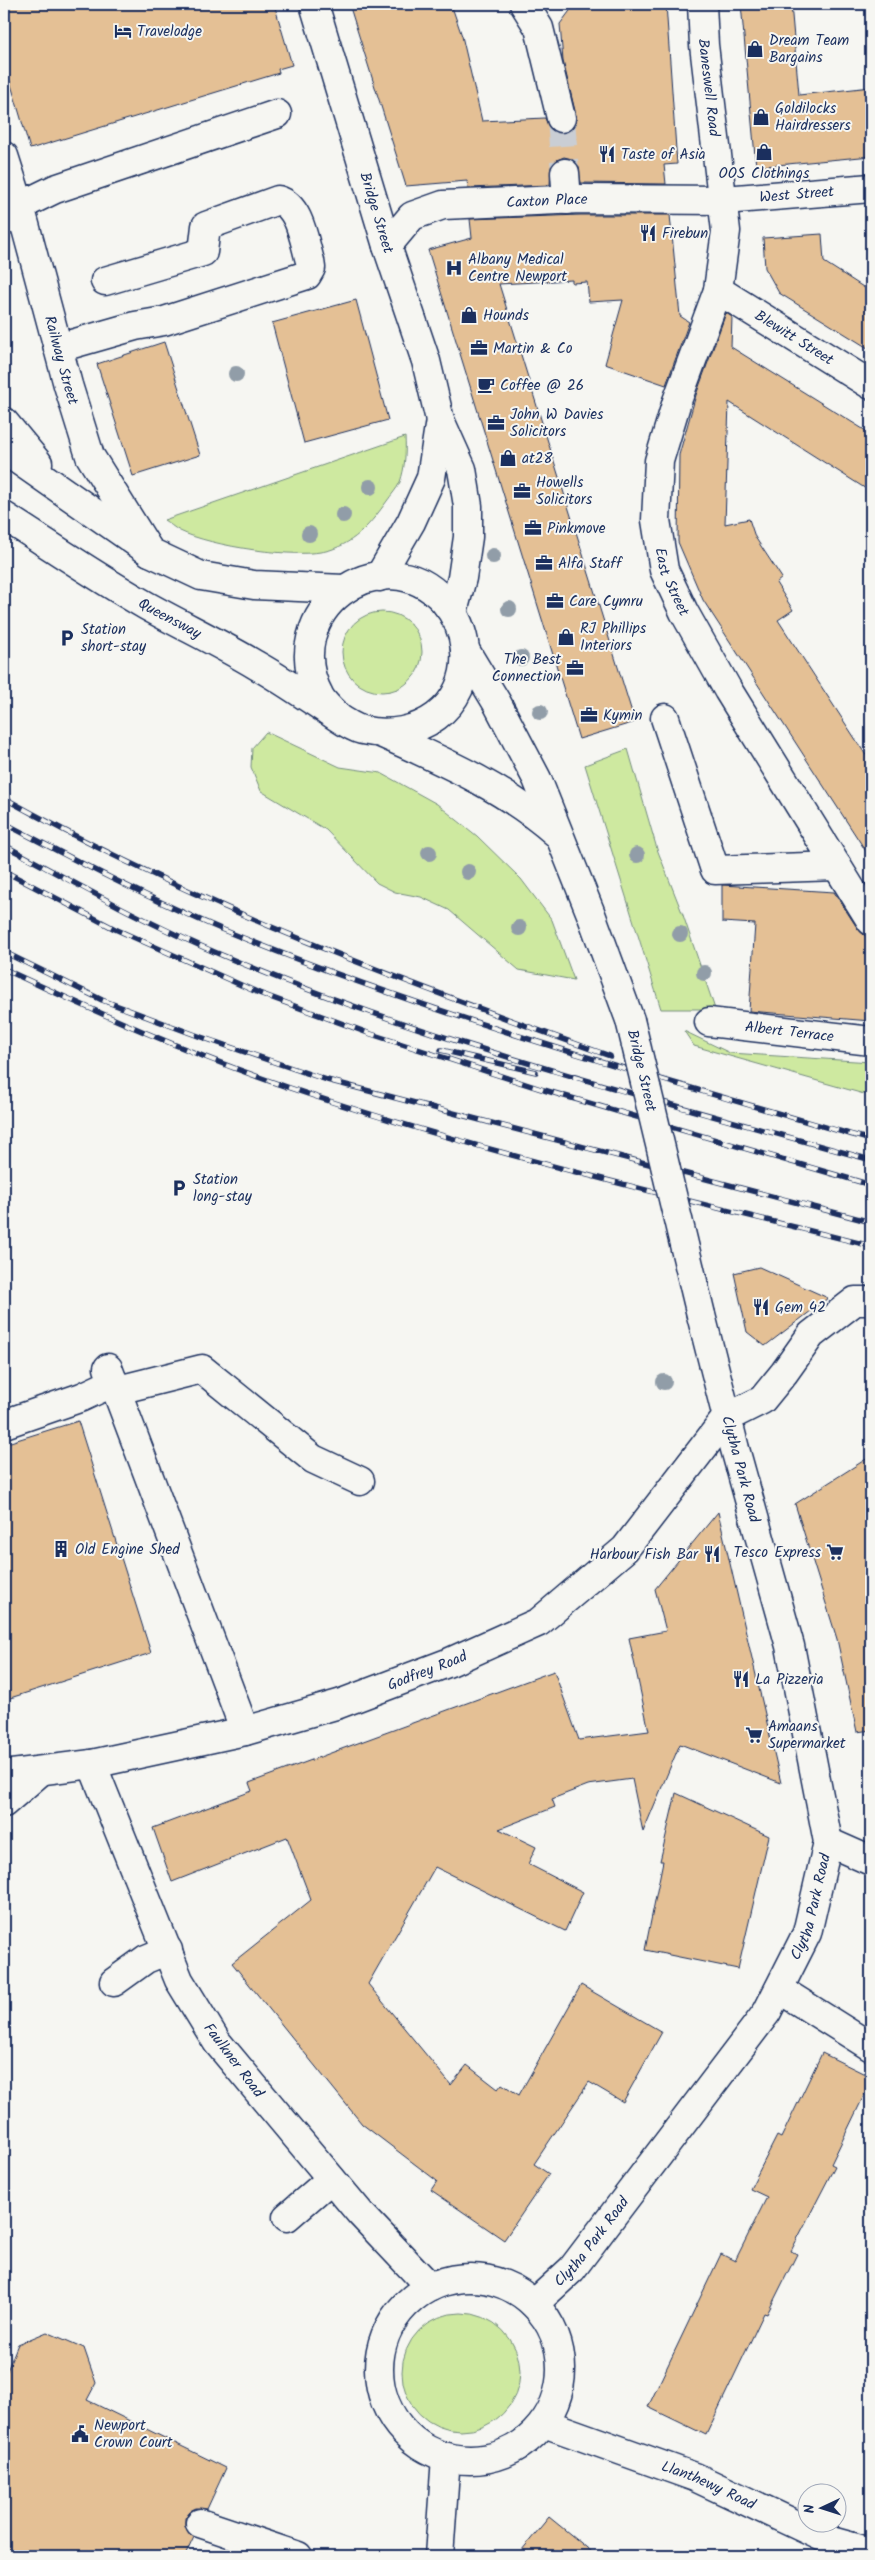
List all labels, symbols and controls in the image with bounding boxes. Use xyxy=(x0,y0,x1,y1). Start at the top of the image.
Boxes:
place label: Travelodge xyxy=(137,20,202,44)
hotel icon: Travelodge xyxy=(113,21,133,41)
place label: Dream Team Bargains xyxy=(769,29,849,70)
street label: Baneswell Road xyxy=(691,38,726,138)
shop icon: Dream Team Bargains xyxy=(745,39,765,59)
place label: Goldilocks Hairdressers xyxy=(775,97,851,138)
shop icon: Goldilocks Hairdressers xyxy=(751,107,771,127)
shop icon: OOS Clothings xyxy=(754,142,774,162)
place label: Taste of Asia xyxy=(621,143,706,167)
restaurant icon: Taste of Asia xyxy=(597,144,617,164)
place label: OOS Clothings xyxy=(719,162,810,186)
street label: Bridge Street xyxy=(352,170,400,257)
street label: West Street xyxy=(759,180,835,210)
street label: Caxton Place xyxy=(506,188,588,215)
place label: Firebun xyxy=(662,222,708,246)
restaurant icon: Firebun xyxy=(638,223,658,243)
place label: Albany Medical Centre Newport xyxy=(468,248,567,289)
hospital icon: Albany Medical Centre Newport xyxy=(444,258,464,278)
place label: Hounds xyxy=(483,304,530,328)
shop icon: Hounds xyxy=(459,305,479,325)
street label: Blewitt Street xyxy=(750,305,838,372)
street label: Railway Street xyxy=(37,313,84,408)
place label: Martin & Co xyxy=(493,337,573,361)
office icon: Martin & Co xyxy=(469,338,489,358)
place label: Coffee @ 26 xyxy=(500,374,584,398)
cafe icon: Coffee @ 26 xyxy=(476,375,496,395)
place label: John W Davies Solicitors xyxy=(510,403,604,444)
office icon: John W Davies Solicitors xyxy=(486,413,506,433)
place label: at28 xyxy=(522,447,554,471)
shop icon: at28 xyxy=(498,448,518,468)
place label: Howells Solicitors xyxy=(536,471,593,512)
office icon: Howells Solicitors xyxy=(512,481,532,501)
place label: Pinkmove xyxy=(547,517,606,541)
office icon: Pinkmove xyxy=(523,518,543,538)
street label: East Street xyxy=(648,546,695,621)
place label: Alfa Staff xyxy=(558,552,623,576)
office icon: Alfa Staff xyxy=(534,553,554,573)
place label: Care Cymru xyxy=(569,590,643,614)
office icon: Care Cymru xyxy=(545,591,565,611)
street label: Queensway xyxy=(133,592,206,646)
place label: RJ Phillips Interiors xyxy=(580,617,647,658)
place label: Station short-stay xyxy=(81,618,147,659)
shop icon: RJ Phillips Interiors xyxy=(556,627,576,647)
parking icon: Station short-stay xyxy=(57,628,77,648)
place label: The Best Connection xyxy=(492,648,561,689)
office icon: The Best Connection xyxy=(565,658,585,678)
place label: Kymin xyxy=(603,704,642,728)
office icon: Kymin xyxy=(579,705,599,725)
street label: Albert Terrace xyxy=(743,1015,835,1050)
street label: Bridge Street xyxy=(620,1027,663,1114)
place label: Station long-stay xyxy=(193,1168,253,1209)
parking icon: Station long-stay xyxy=(169,1178,189,1198)
place label: Gem 42 xyxy=(775,1296,826,1320)
restaurant icon: Gem 42 xyxy=(751,1297,771,1317)
street label: Clytha Park Road xyxy=(714,1413,766,1526)
place label: Old Engine Shed xyxy=(75,1538,180,1562)
building icon: Old Engine Shed xyxy=(51,1539,71,1559)
place label: Tesco Express xyxy=(734,1541,822,1565)
supermarket icon: Tesco Express xyxy=(825,1542,845,1562)
place label: Harbour Fish Bar xyxy=(590,1543,699,1567)
restaurant icon: Harbour Fish Bar xyxy=(702,1544,722,1564)
street label: Godfrey Road xyxy=(384,1645,472,1698)
place label: La Pizzeria xyxy=(755,1668,823,1692)
restaurant icon: La Pizzeria xyxy=(731,1669,751,1689)
place label: Amaans Supermarket xyxy=(768,1715,846,1756)
supermarket icon: Amaans Supermarket xyxy=(744,1725,764,1745)
street label: Clytha Park Road xyxy=(784,1851,838,1965)
street label: Faulkner Road xyxy=(197,2018,270,2104)
street label: Clytha Park Road xyxy=(549,2192,636,2293)
place label: Newport Crown Court xyxy=(94,2414,173,2455)
public building icon: Newport Crown Court xyxy=(70,2424,90,2444)
street label: Llanthewy Road xyxy=(658,2455,760,2517)
north arrow xyxy=(798,2482,848,2532)
text: N xyxy=(799,2504,821,2514)

